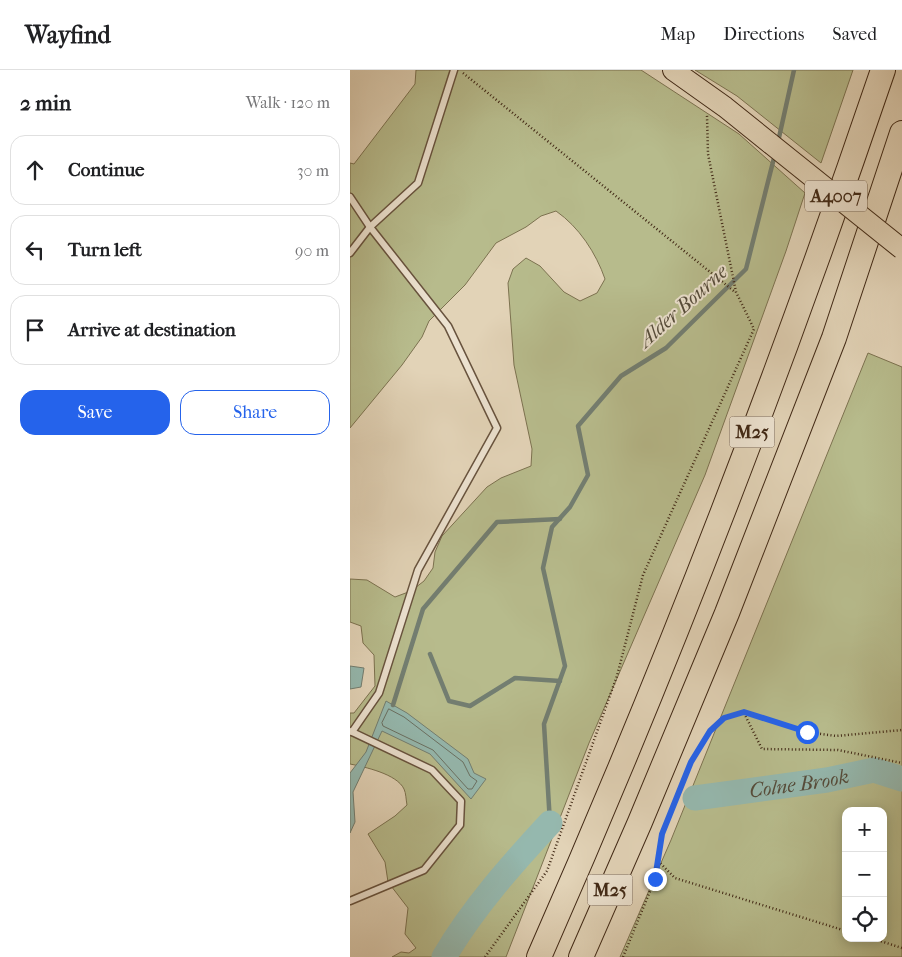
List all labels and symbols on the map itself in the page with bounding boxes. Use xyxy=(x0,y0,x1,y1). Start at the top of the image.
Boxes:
road number: A4007 xyxy=(805,180,867,212)
water label: Alder Bourne xyxy=(632,260,733,354)
road number: M25 xyxy=(730,417,774,448)
route start xyxy=(796,721,819,744)
water label: Colne Brook xyxy=(748,764,851,802)
route end xyxy=(644,868,667,891)
road number: M25 xyxy=(588,874,632,906)

